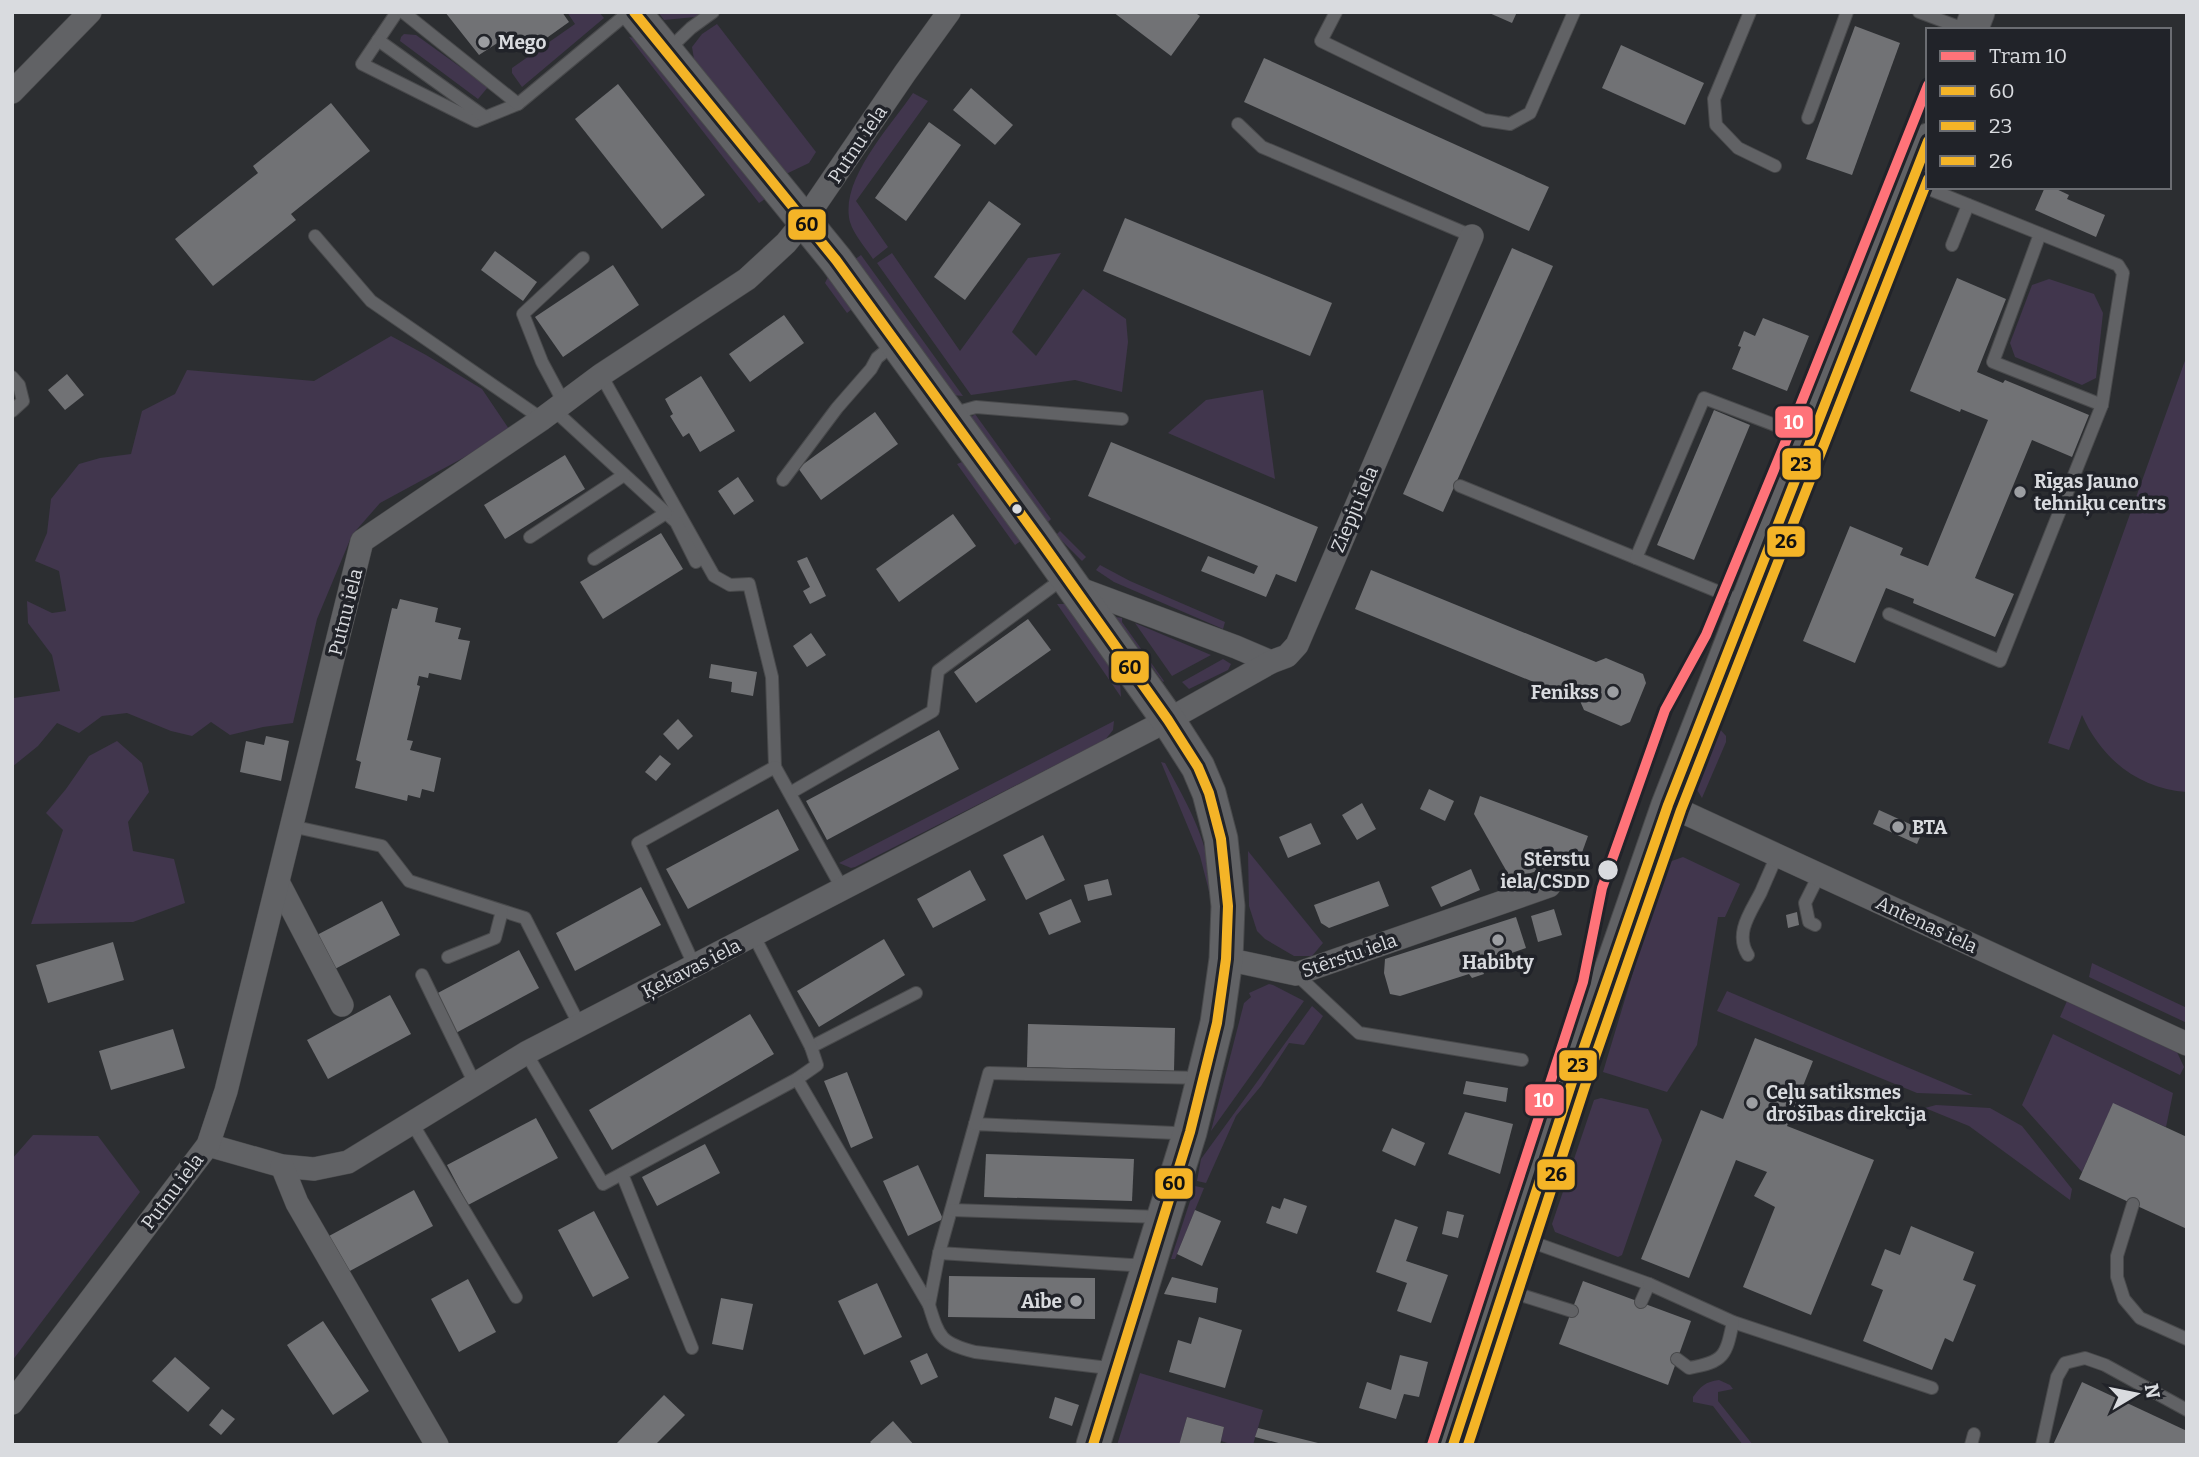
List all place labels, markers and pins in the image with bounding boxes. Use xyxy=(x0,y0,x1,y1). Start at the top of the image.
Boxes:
place label: Mego xyxy=(498,31,546,54)
marker: Mego xyxy=(476,34,492,50)
place label: Rīgas Jauno tehniķu centrs xyxy=(2034,470,2166,517)
marker: Rīgas Jauno tehniķu centrs xyxy=(2012,484,2028,500)
unlabelled marker xyxy=(1010,502,1024,516)
place label: Fenikss xyxy=(1531,681,1599,704)
marker: Fenikss xyxy=(1605,684,1621,700)
place label: BTA xyxy=(1912,816,1948,839)
marker: BTA xyxy=(1890,819,1906,835)
place label: Stērstu iela/CSDD xyxy=(1500,848,1590,893)
marker: Stērstu iela/CSDD xyxy=(1596,858,1620,882)
marker: Habibty xyxy=(1490,932,1506,948)
place label: Habibty xyxy=(1462,951,1534,974)
place label: Ceļu satiksmes drošības direkcija xyxy=(1766,1081,1927,1126)
marker: Ceļu satiksmes drošības direkcija xyxy=(1744,1095,1760,1111)
place label: Aibe xyxy=(1021,1290,1062,1313)
marker: Aibe xyxy=(1068,1293,1084,1309)

